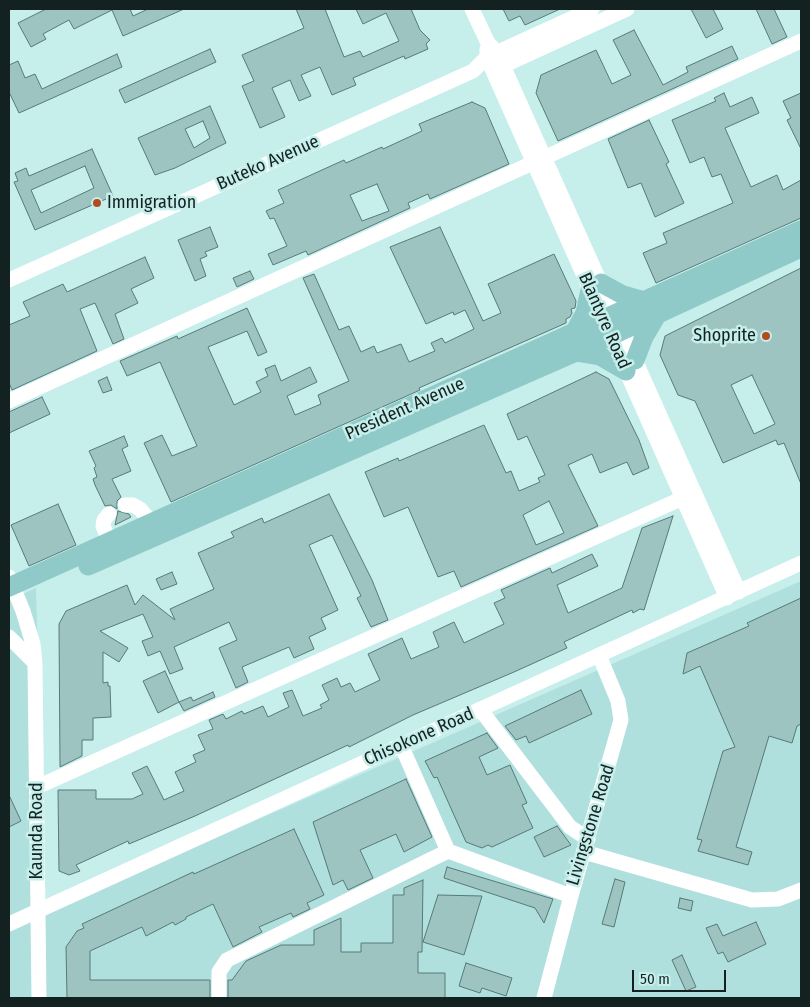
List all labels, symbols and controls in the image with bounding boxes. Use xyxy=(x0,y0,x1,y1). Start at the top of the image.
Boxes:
street label: Buteko Avenue xyxy=(213,131,323,195)
place label: Immigration xyxy=(107,192,196,214)
marker: Immigration xyxy=(91,197,103,209)
street label: Blantyre Road xyxy=(573,270,635,372)
place label: Shoprite xyxy=(693,325,756,347)
marker: Shoprite xyxy=(760,330,772,342)
street label: President Avenue xyxy=(342,373,468,445)
street label: Chisokone Road xyxy=(361,703,477,771)
street label: Livingstone Road xyxy=(562,762,620,888)
street label: Kaunda Road xyxy=(26,782,48,880)
scale bar xyxy=(635,960,729,992)
text: 50 m xyxy=(640,970,670,988)

